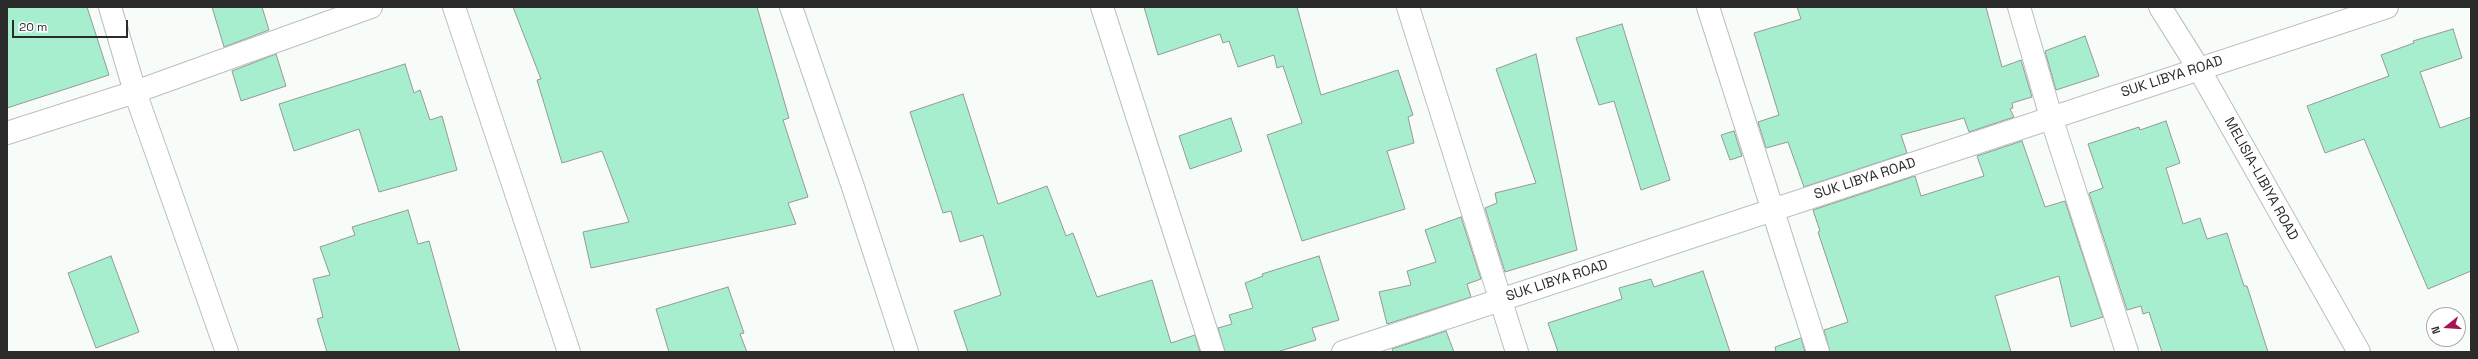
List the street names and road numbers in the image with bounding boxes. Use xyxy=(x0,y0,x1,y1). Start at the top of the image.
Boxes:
street label: SUK LIBYA ROAD xyxy=(2119,53,2225,101)
street label: MELISIA-LIBIYA ROAD xyxy=(2220,115,2302,243)
street label: SUK LIBYA ROAD xyxy=(1812,155,1918,203)
street label: SUK LIBYA ROAD xyxy=(1504,257,1610,305)

